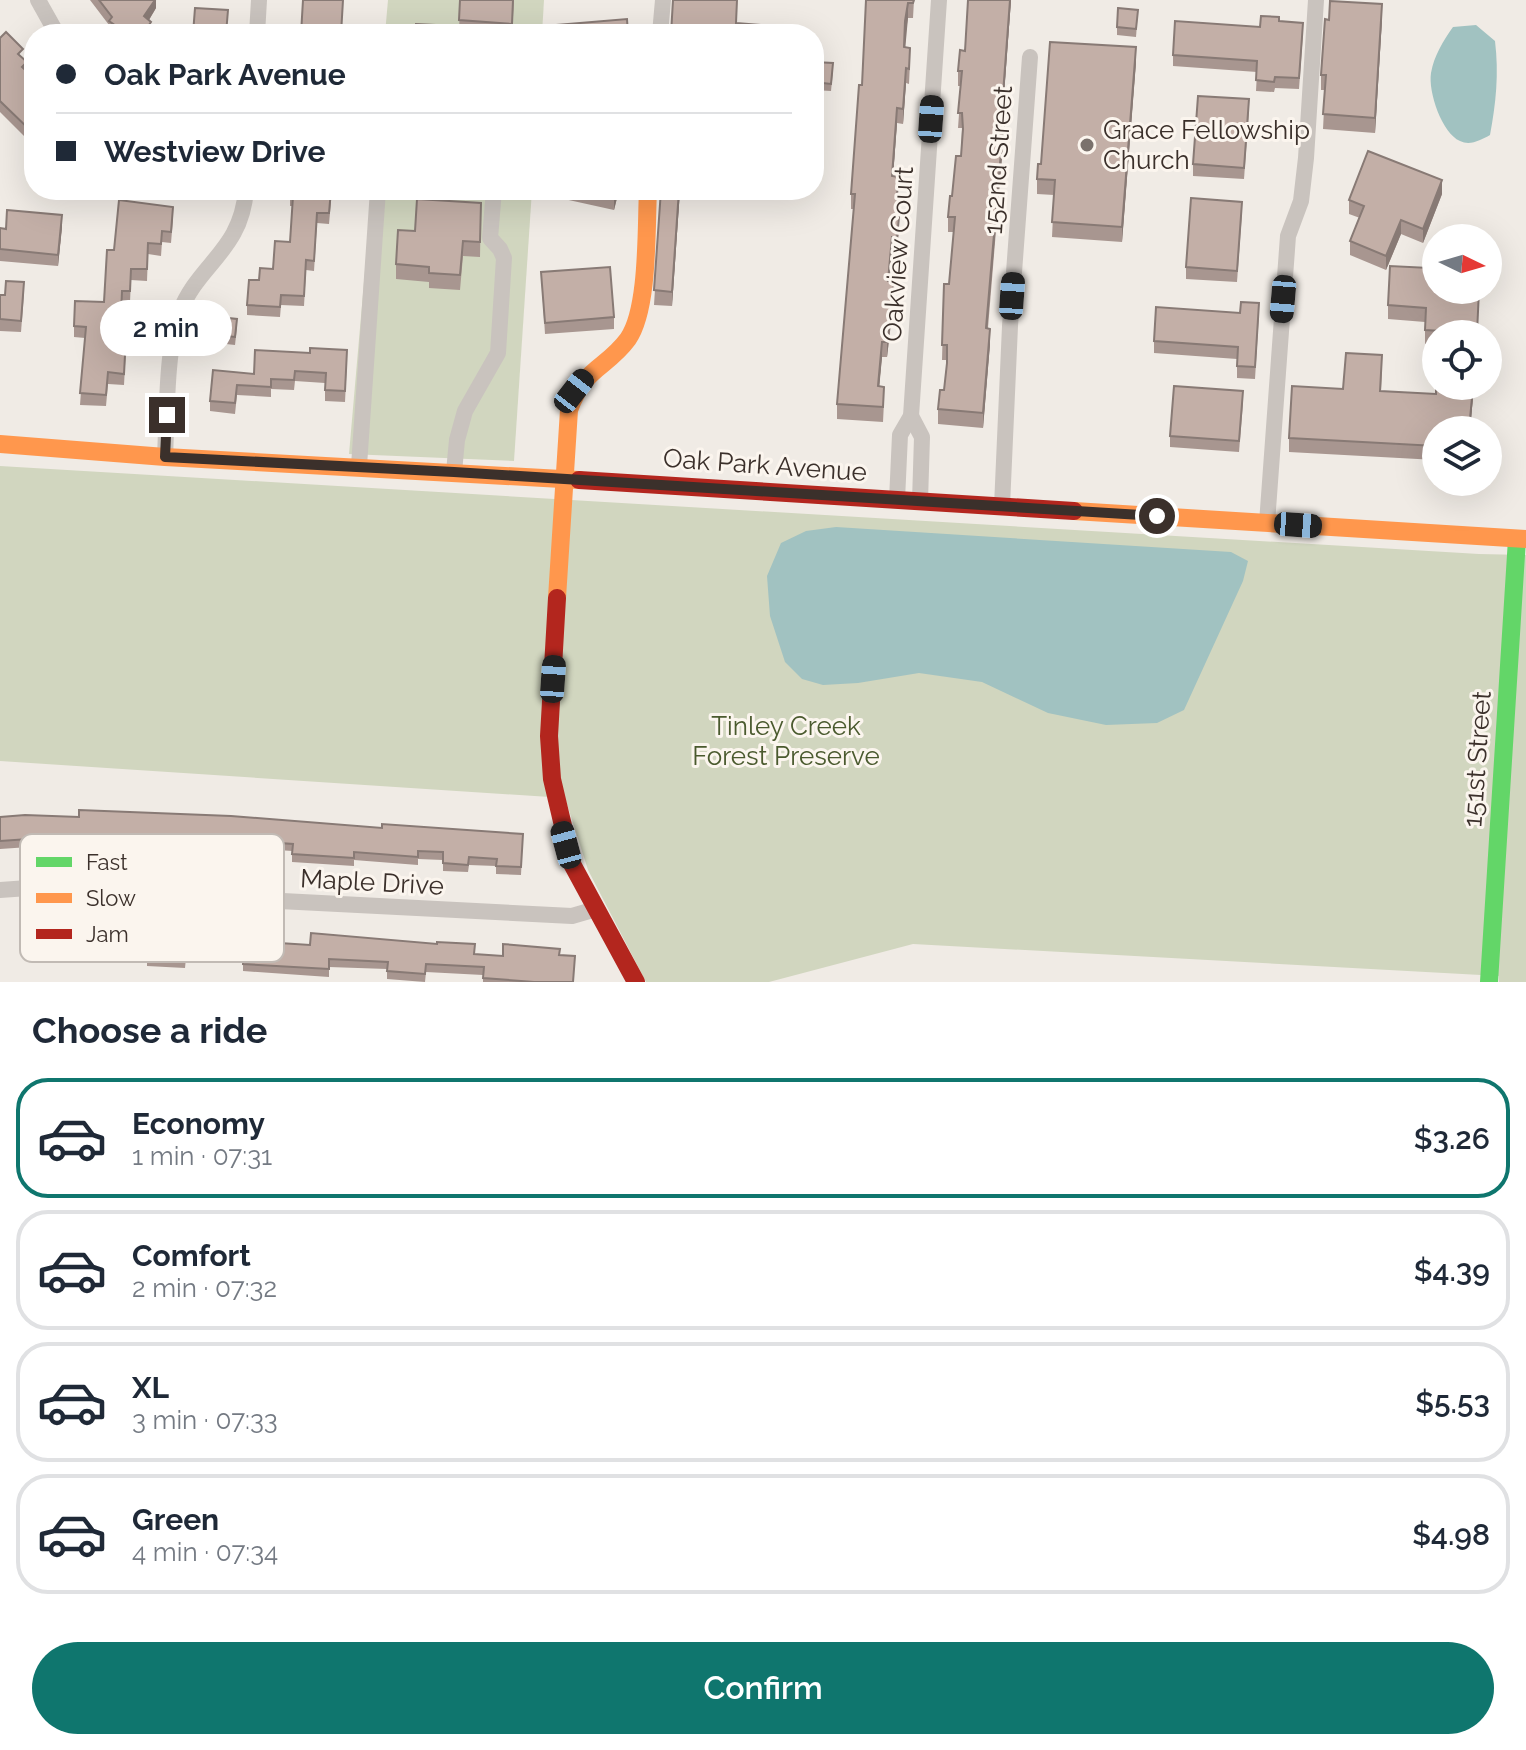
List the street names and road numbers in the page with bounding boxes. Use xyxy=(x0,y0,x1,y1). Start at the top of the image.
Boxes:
street label: 152nd Street xyxy=(978,84,1018,235)
street label: Oakview Court xyxy=(877,165,919,343)
street label: Oak Park Avenue xyxy=(662,443,868,487)
street label: 151st Street xyxy=(1457,690,1497,828)
street label: Maple Drive xyxy=(299,863,445,901)

